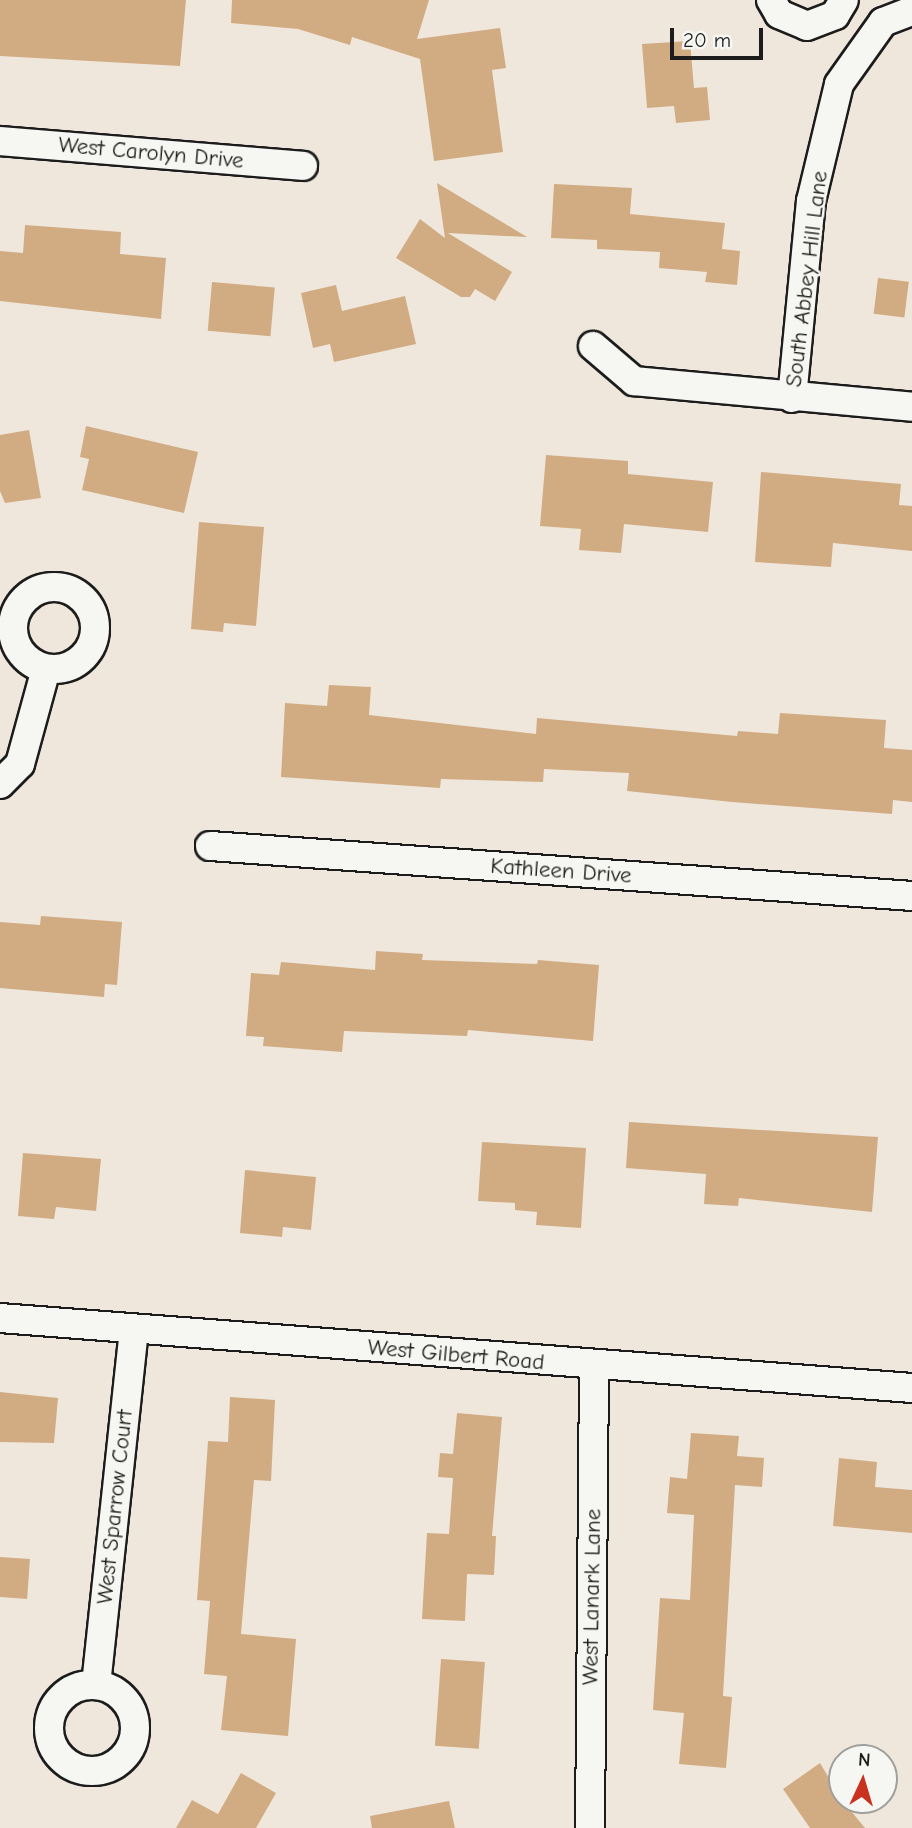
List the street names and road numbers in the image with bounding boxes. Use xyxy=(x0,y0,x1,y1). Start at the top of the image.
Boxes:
street label: West Carolyn Drive xyxy=(57,131,245,175)
street label: South Abbey Hill Lane xyxy=(780,169,834,389)
street label: Kathleen Drive xyxy=(489,852,633,890)
street label: West Gilbert Road xyxy=(366,1334,546,1376)
street label: West Sparrow Court xyxy=(91,1408,139,1606)
street label: West Lanark Lane xyxy=(577,1509,607,1685)

